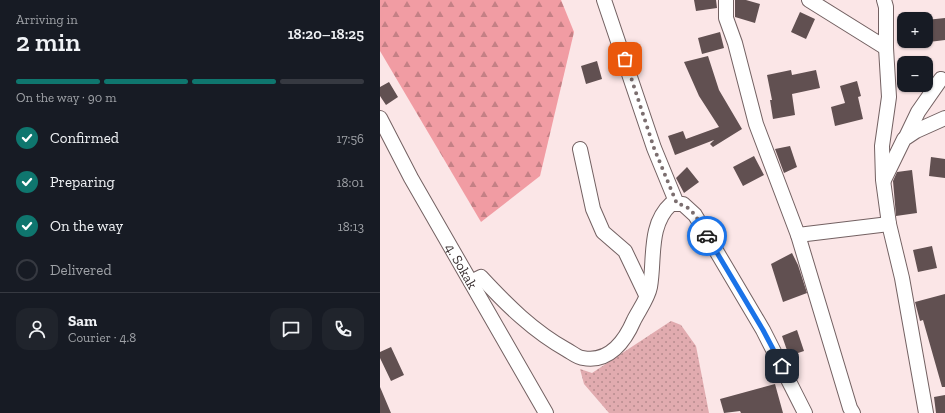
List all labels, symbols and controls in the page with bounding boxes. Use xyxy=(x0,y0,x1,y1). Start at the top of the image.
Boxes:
text: Arriving in xyxy=(16,12,78,27)
map controls xyxy=(897,12,933,92)
button: + xyxy=(897,12,933,48)
text: 18:20–18:25 xyxy=(288,25,364,43)
text: 2 min xyxy=(16,26,80,58)
pin xyxy=(608,42,642,76)
icon: bag xyxy=(614,48,636,70)
button: − xyxy=(897,56,933,92)
text: On the way · 90 m xyxy=(16,90,116,105)
icon: check xyxy=(16,127,38,149)
text: Confirmed xyxy=(50,129,119,147)
text: 17:56 xyxy=(337,131,364,146)
icon: check xyxy=(16,171,38,193)
text: Preparing xyxy=(50,173,115,191)
text: 18:01 xyxy=(337,175,364,190)
icon: check xyxy=(16,215,38,237)
courier xyxy=(687,216,727,256)
text: On the way xyxy=(50,217,123,235)
text: 18:13 xyxy=(338,219,364,234)
icon: car xyxy=(696,225,718,247)
street label: 4. Sokak xyxy=(442,240,482,292)
text: Delivered xyxy=(50,261,112,279)
button: person xyxy=(16,308,58,350)
button: chat xyxy=(270,308,312,350)
button: phone xyxy=(322,308,364,350)
text: Sam xyxy=(68,312,97,330)
text: Courier · 4.8 xyxy=(68,330,136,345)
pin xyxy=(765,349,799,383)
icon: home xyxy=(771,355,793,377)

